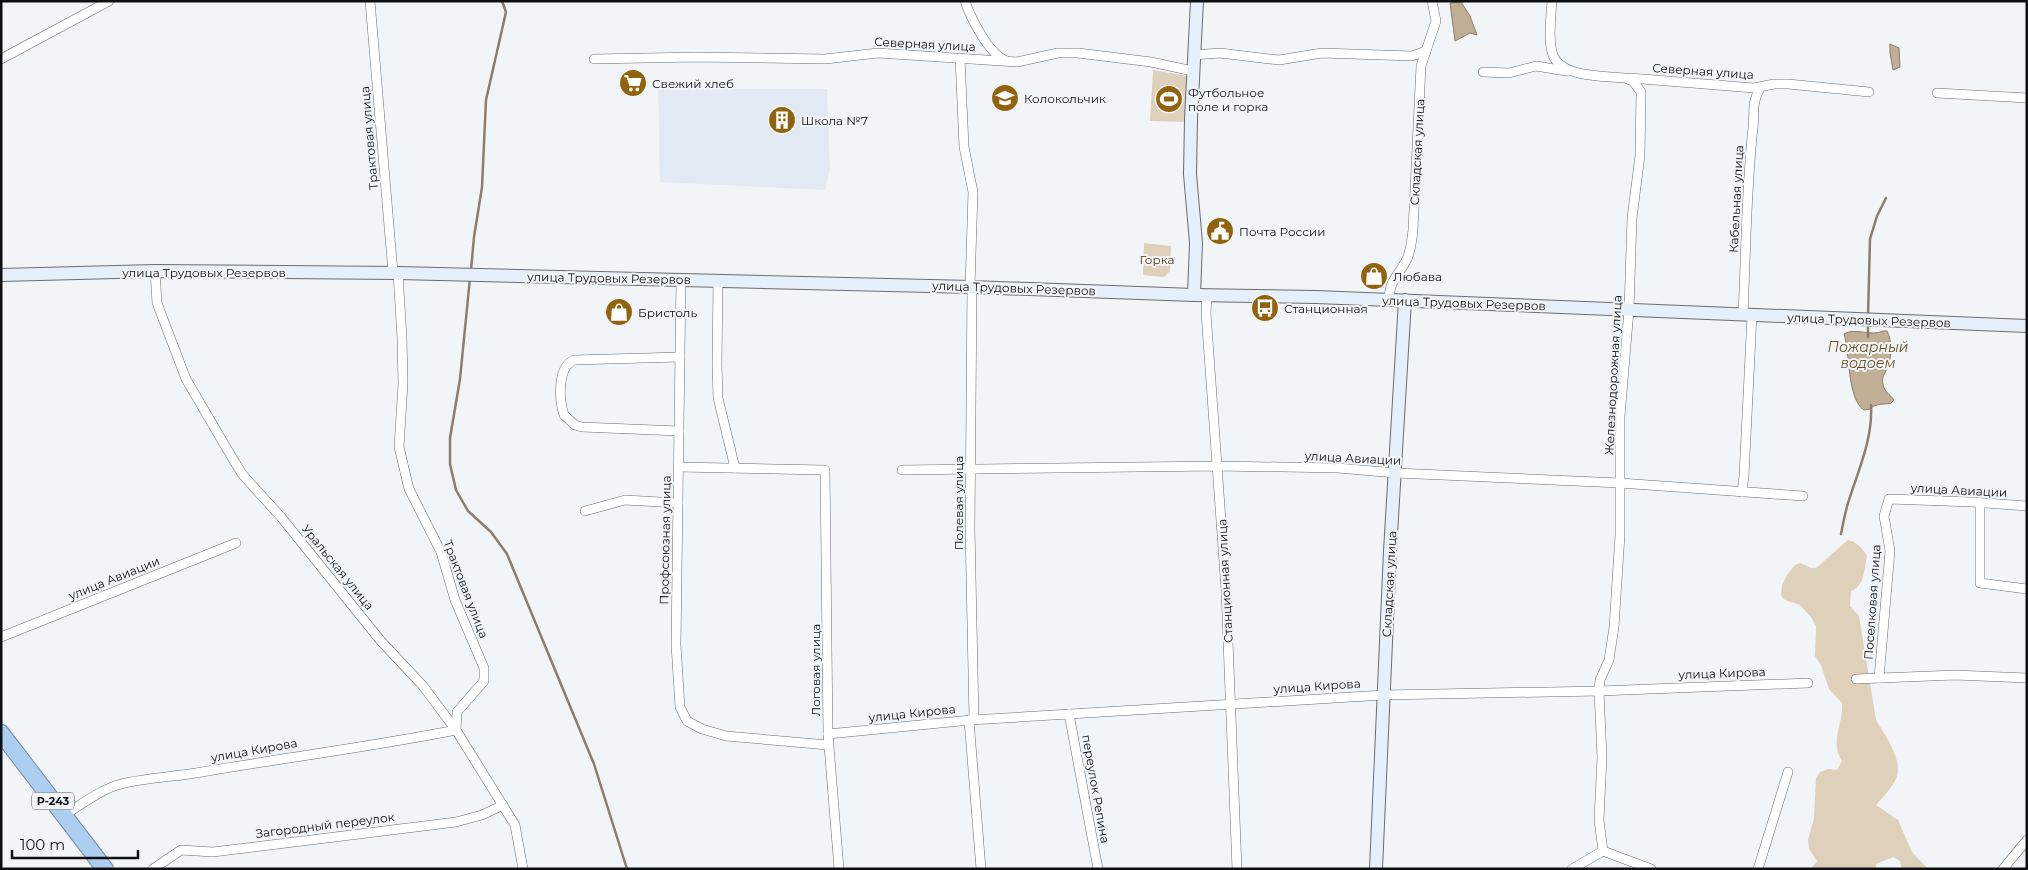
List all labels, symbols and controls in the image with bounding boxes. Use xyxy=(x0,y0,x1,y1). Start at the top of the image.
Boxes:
street label: Северная улица xyxy=(874,34,976,54)
street label: Северная улица xyxy=(1652,60,1754,82)
supermarket icon: Свежий хлеб xyxy=(618,68,648,98)
place label: Свежий хлеб xyxy=(652,76,734,91)
school or university icon: Колокольчик xyxy=(990,83,1020,113)
sports icon: Футбольное поле и горка xyxy=(1154,84,1184,114)
street label: Трактовая улица xyxy=(357,85,381,191)
place label: Футбольное поле и горка xyxy=(1188,85,1268,114)
place label: Колокольчик xyxy=(1024,91,1106,106)
street label: Складская улица xyxy=(1407,98,1427,206)
building icon: Школа №7 xyxy=(767,105,797,135)
place label: Школа №7 xyxy=(801,113,868,128)
street label: Кабельная улица xyxy=(1726,145,1746,253)
public building icon: Почта России xyxy=(1205,216,1235,246)
place label: Почта России xyxy=(1239,224,1325,239)
park label: Горка xyxy=(1139,252,1175,267)
shop icon: Любава xyxy=(1359,261,1389,291)
street label: улица Трудовых Резервов xyxy=(121,265,286,280)
street label: улица Трудовых Резервов xyxy=(526,269,691,287)
place label: Любава xyxy=(1393,269,1442,284)
street label: улица Трудовых Резервов xyxy=(931,278,1096,298)
bus stop icon: Станционная xyxy=(1250,293,1280,323)
street label: улица Трудовых Резервов xyxy=(1381,293,1546,313)
street label: Железнодорожная улица xyxy=(1601,295,1625,455)
shop icon: Бристоль xyxy=(604,297,634,327)
place label: Станционная xyxy=(1284,301,1368,316)
place label: Бристоль xyxy=(638,305,697,320)
street label: улица Трудовых Резервов xyxy=(1786,310,1951,330)
water label: Пожарный водоем xyxy=(1828,338,1909,372)
street label: улица Авиации xyxy=(1303,448,1402,468)
street label: Полевая улица xyxy=(951,456,966,550)
street label: Профсоюзная улица xyxy=(656,475,674,605)
street label: улица Авиации xyxy=(1909,480,2008,500)
street label: Станционная улица xyxy=(1214,519,1236,643)
street label: Уральская улица xyxy=(299,521,377,613)
street label: Складская улица xyxy=(1379,530,1399,638)
street label: Трактовая улица xyxy=(440,538,492,640)
street label: Поселковая улица xyxy=(1860,544,1884,660)
street label: улица Авиации xyxy=(65,553,162,603)
street label: Логовая улица xyxy=(808,624,823,716)
street label: улица Кирова xyxy=(1677,664,1766,682)
street label: улица Кирова xyxy=(1272,675,1361,697)
street label: улица Кирова xyxy=(867,701,956,725)
street label: переулок Репина xyxy=(1079,734,1113,844)
street label: улица Кирова xyxy=(209,735,298,765)
road number: Р-243 xyxy=(32,792,74,809)
street label: Загородный переулок xyxy=(255,809,395,841)
scale bar xyxy=(12,828,139,860)
text: 100 m xyxy=(20,835,65,854)

